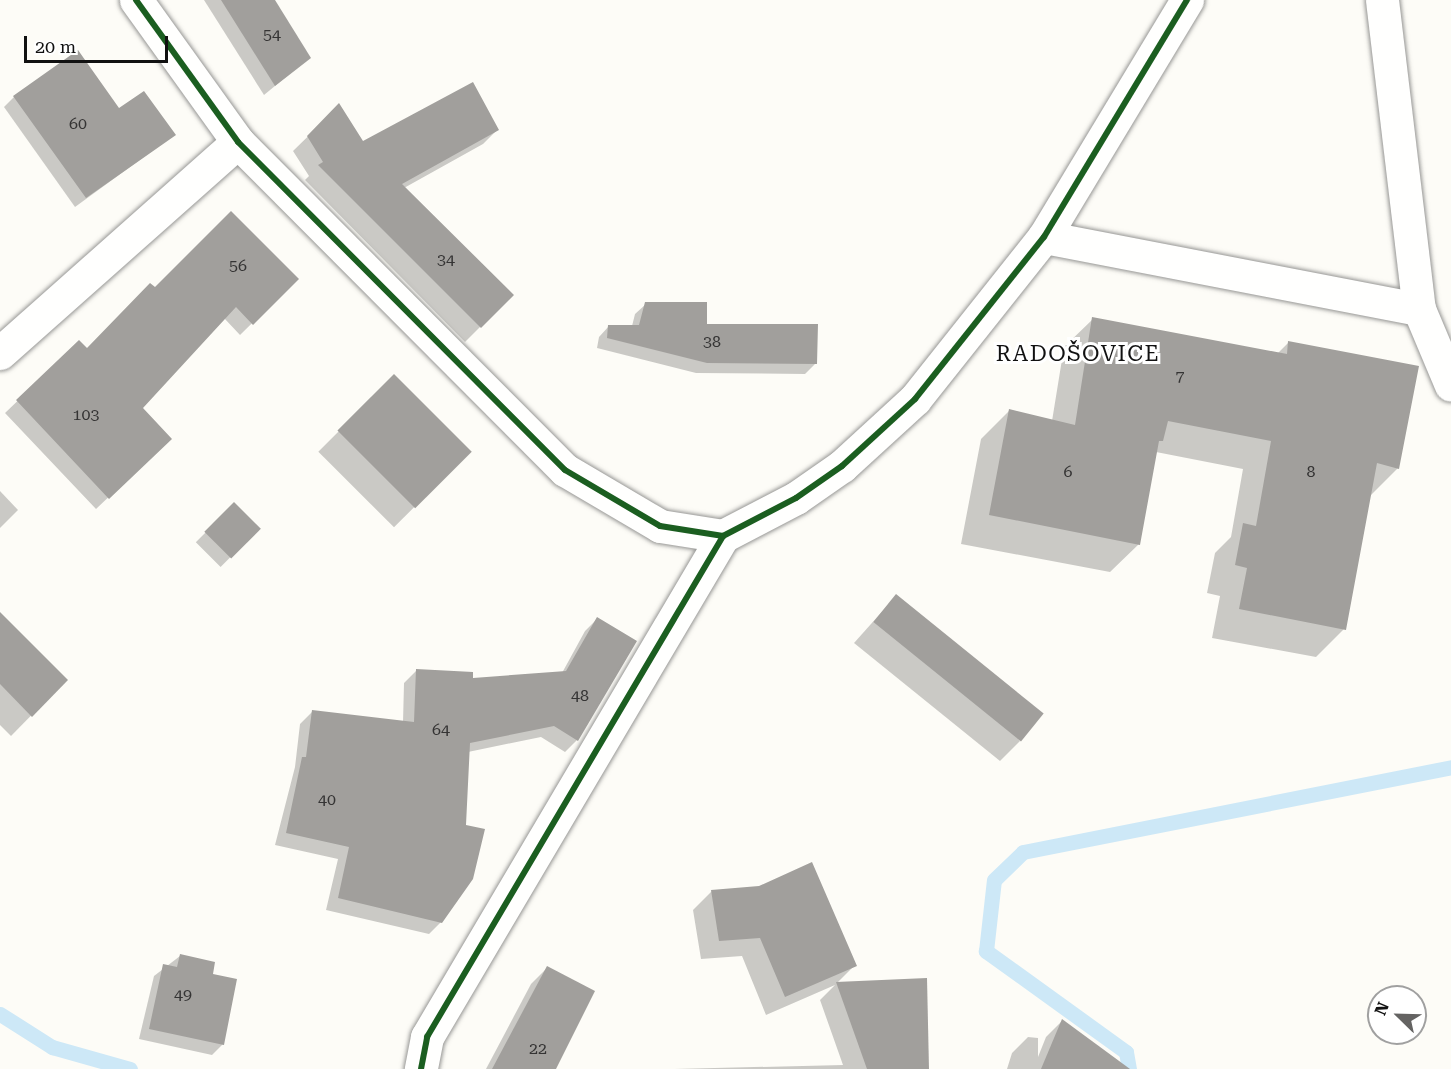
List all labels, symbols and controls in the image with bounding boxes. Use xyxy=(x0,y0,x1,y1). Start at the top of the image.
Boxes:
scale bar xyxy=(27,24,171,62)
house number: 54 xyxy=(263,25,281,45)
text: 20 m xyxy=(35,36,76,57)
house number: 60 xyxy=(69,114,87,134)
house number: 34 xyxy=(437,250,455,270)
house number: 56 xyxy=(229,256,247,276)
house number: 38 xyxy=(703,332,721,352)
district label: RADOŠOVICE xyxy=(996,341,1160,367)
house number: 7 xyxy=(1176,366,1184,386)
house number: 103 xyxy=(73,405,99,425)
house number: 6 xyxy=(1064,462,1072,482)
house number: 8 xyxy=(1307,462,1315,482)
house number: 48 xyxy=(571,686,589,706)
house number: 64 xyxy=(432,720,450,740)
house number: 40 xyxy=(318,790,336,810)
house number: 49 xyxy=(174,985,192,1005)
north arrow xyxy=(1367,985,1427,1045)
text: N xyxy=(1371,999,1393,1018)
house number: 22 xyxy=(529,1039,547,1059)

